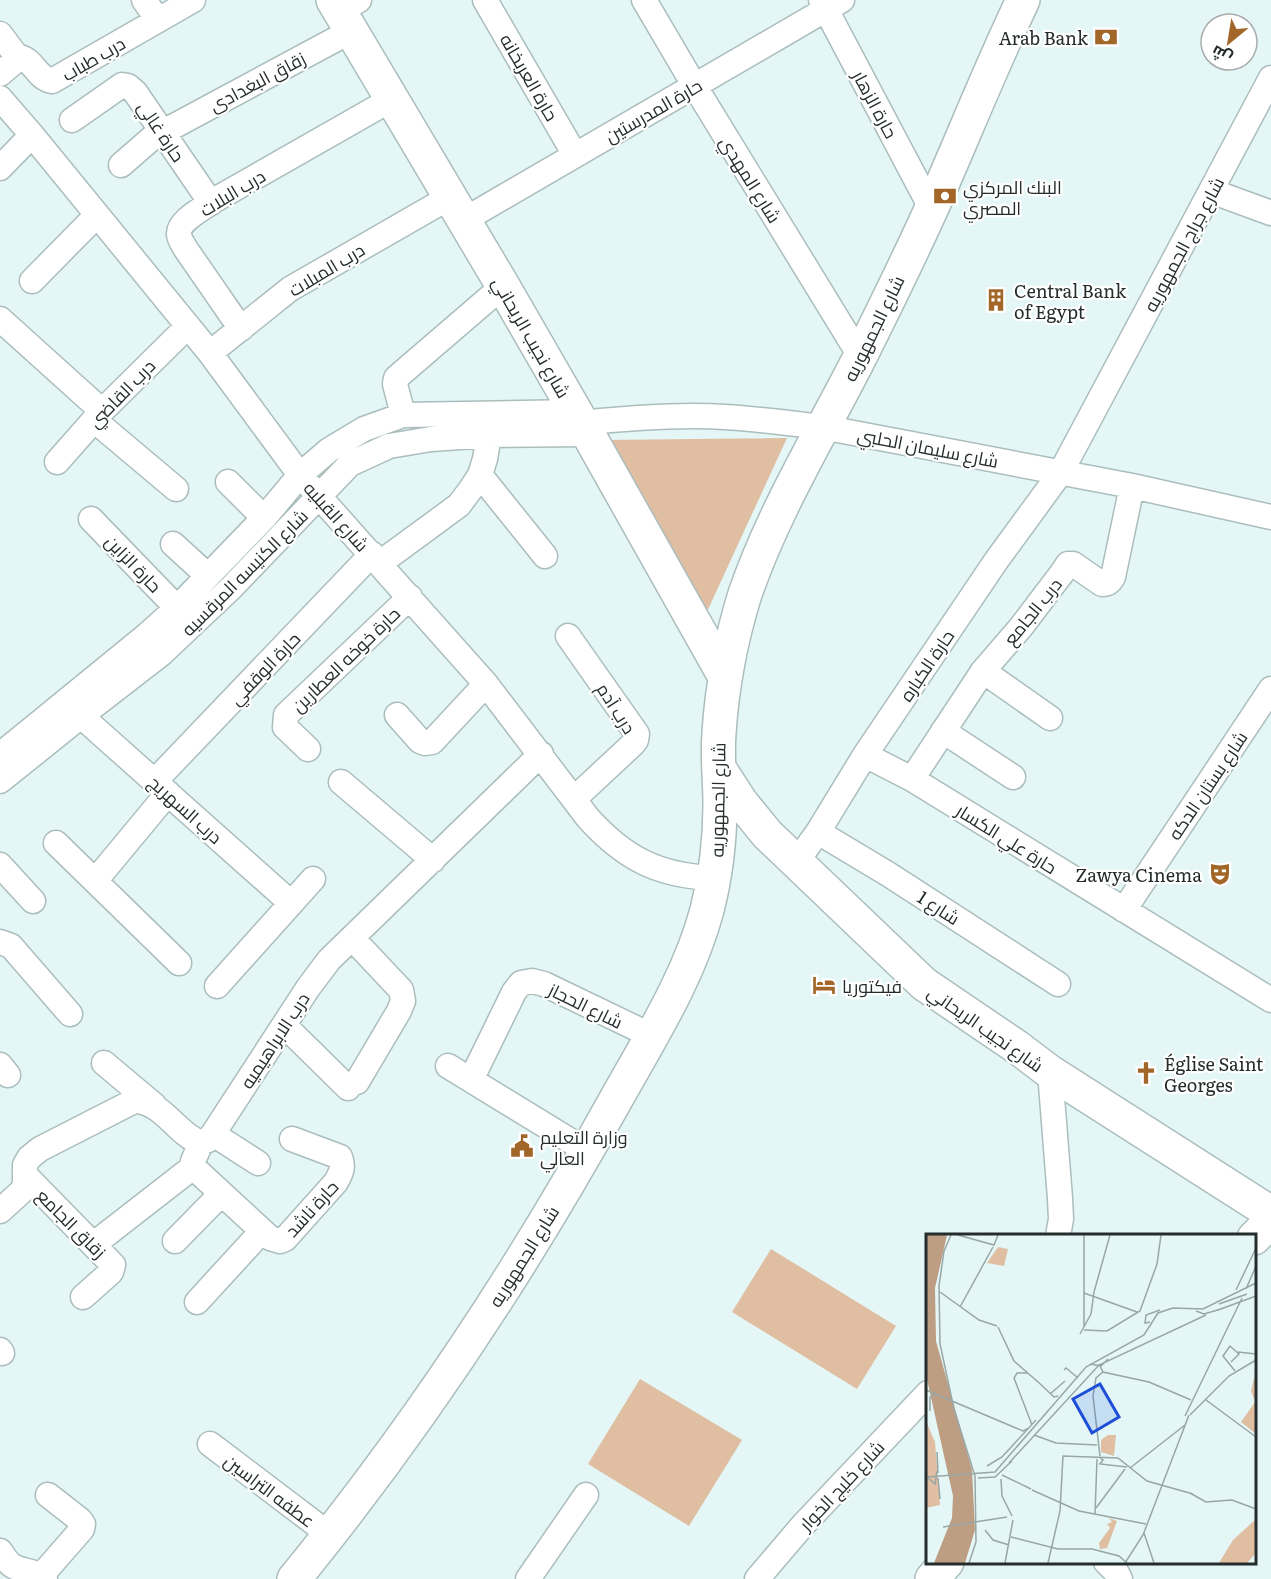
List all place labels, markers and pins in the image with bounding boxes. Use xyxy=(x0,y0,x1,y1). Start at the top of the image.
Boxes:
place label: Arab Bank xyxy=(999,24,1089,51)
bank icon: Arab Bank xyxy=(1093,24,1119,50)
place label: البنك المركزي المصري xyxy=(963,173,1062,223)
bank icon: البنك المركزي المصري xyxy=(932,183,958,209)
place label: Central Bank of Egypt xyxy=(1014,277,1127,325)
building icon: Central Bank of Egypt xyxy=(983,287,1009,313)
place label: Zawya Cinema xyxy=(1076,861,1202,888)
theatre icon: Zawya Cinema xyxy=(1207,861,1233,887)
hotel icon: فيكتوريا xyxy=(811,972,837,998)
place label: فيكتوريا xyxy=(842,972,902,999)
place label: Église Saint Georges xyxy=(1164,1050,1264,1098)
church icon: Église Saint Georges xyxy=(1133,1060,1159,1086)
place label: وزارة التعليم العالي xyxy=(540,1123,627,1173)
public building icon: وزارة التعليم العالي xyxy=(509,1133,535,1159)

